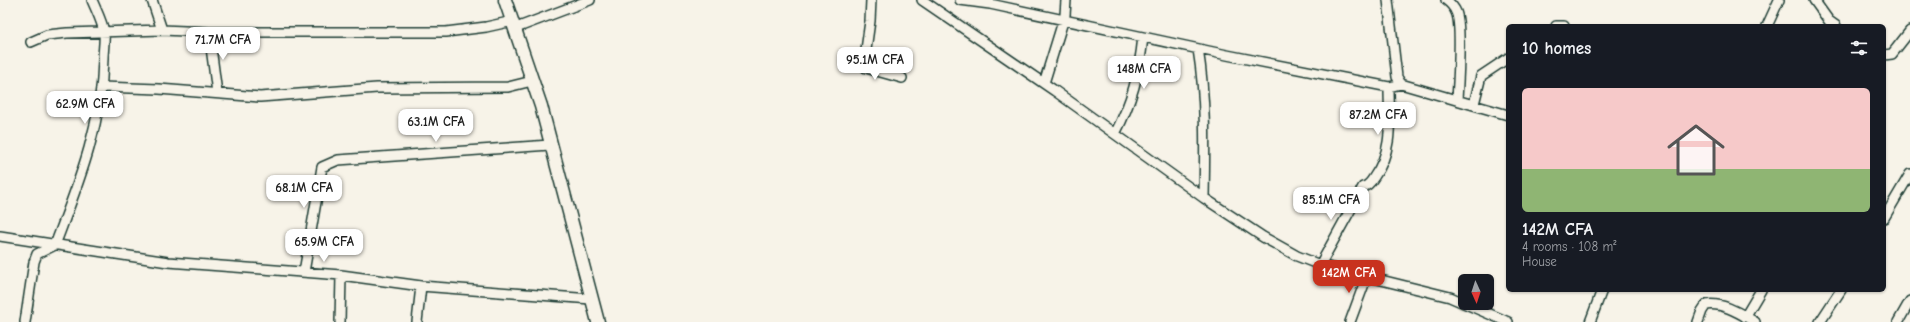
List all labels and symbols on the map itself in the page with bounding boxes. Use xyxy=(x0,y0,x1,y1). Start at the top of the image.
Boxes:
pin: 71.7M CFA xyxy=(177,27,269,61)
pin: 95.1M CFA xyxy=(829,47,921,81)
pin: 148M CFA xyxy=(1103,56,1185,90)
pin: 62.9M CFA xyxy=(39,91,131,125)
pin: 87.2M CFA xyxy=(1332,102,1424,136)
pin: 63.1M CFA xyxy=(390,109,482,143)
pin: 68.1M CFA xyxy=(258,175,350,209)
pin: 85.1M CFA xyxy=(1285,187,1377,221)
pin: 65.9M CFA xyxy=(278,229,370,263)
pin: 142M CFA xyxy=(1308,260,1390,294)
north arrow xyxy=(1458,274,1494,310)

